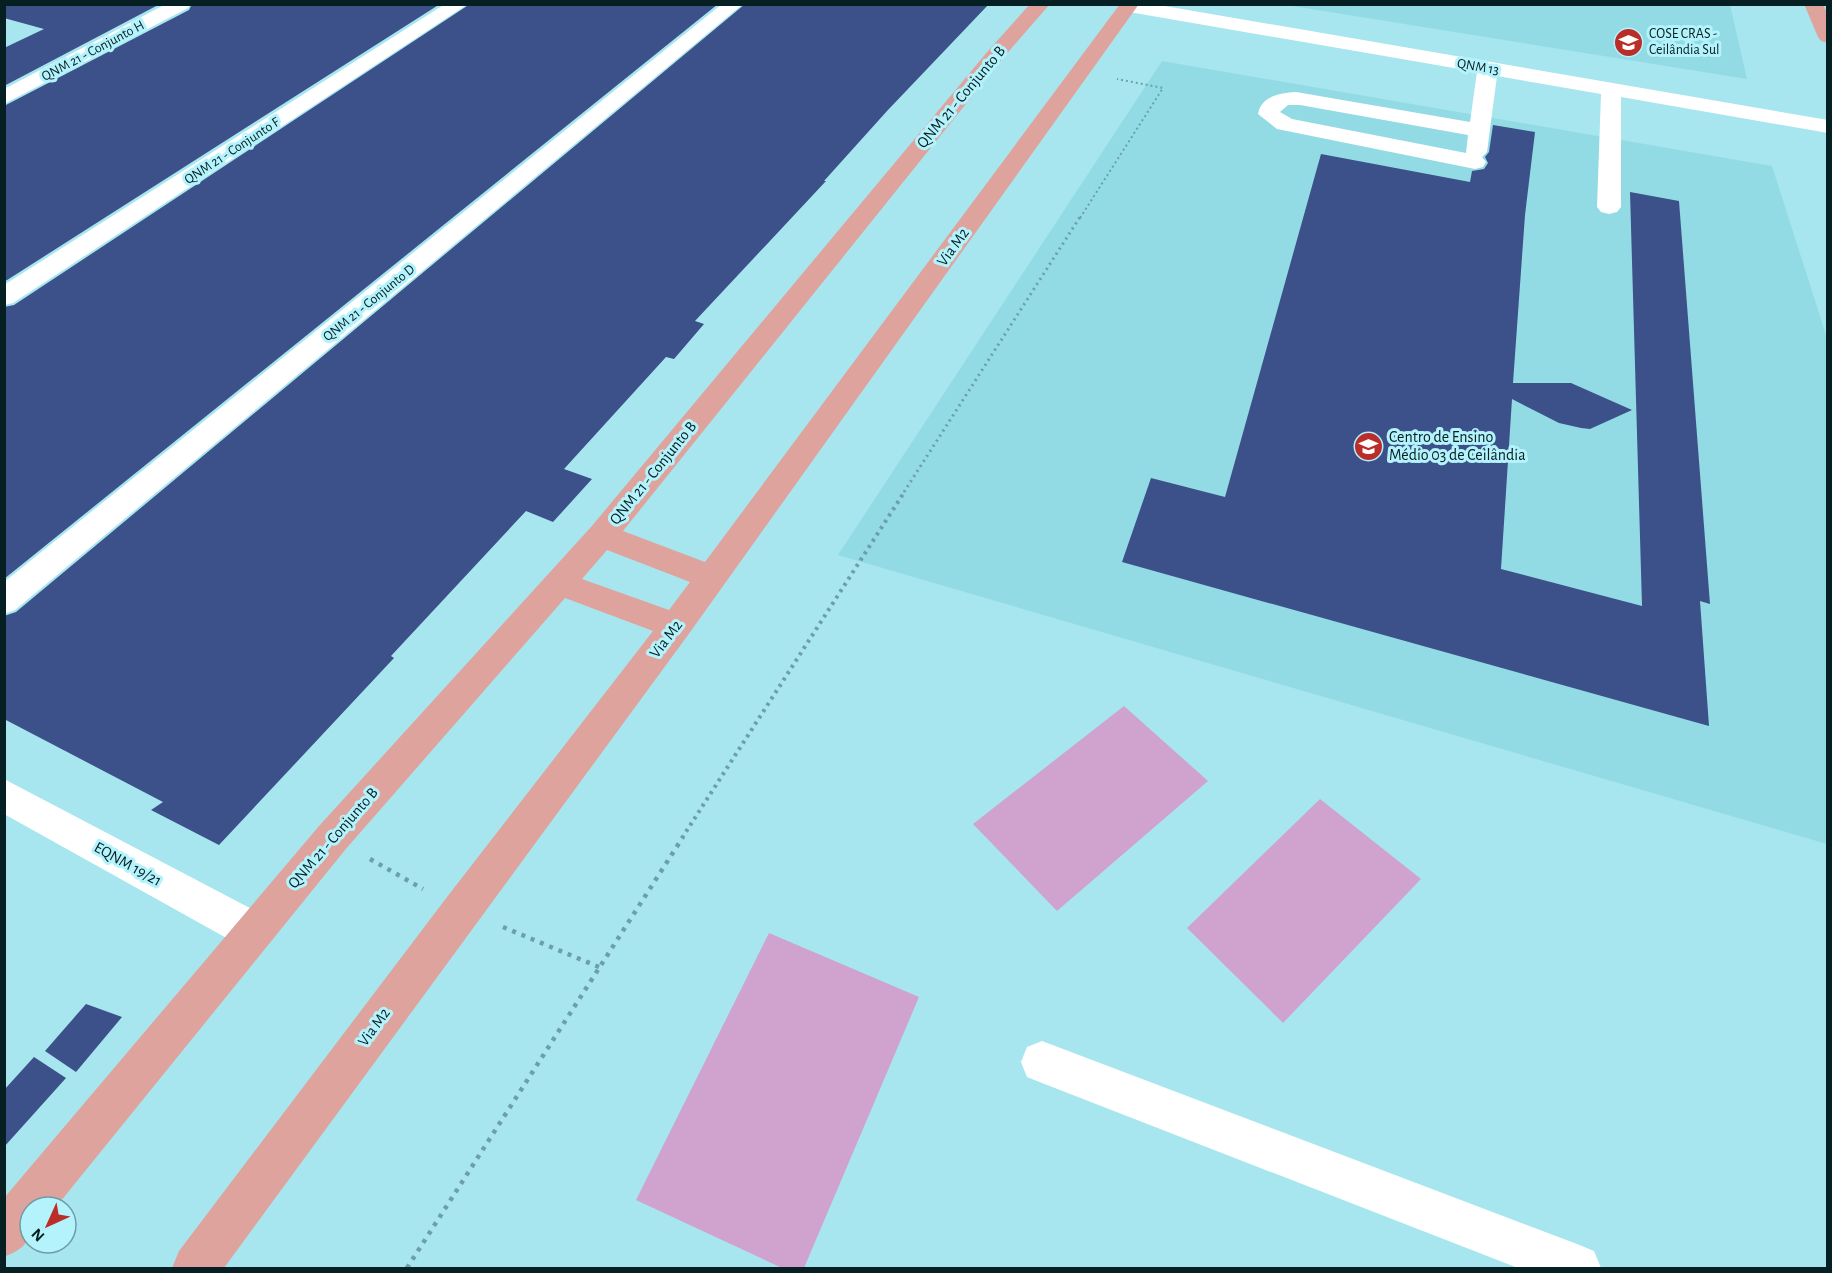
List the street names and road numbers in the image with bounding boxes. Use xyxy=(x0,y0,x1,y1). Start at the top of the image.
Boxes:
street label: QNM 21 - Conjunto H xyxy=(39,18,147,84)
street label: QNM 21 - Conjunto B xyxy=(914,43,1009,152)
street label: QNM 13 xyxy=(1456,56,1500,78)
street label: QNM 21 - Conjunto F xyxy=(182,115,283,187)
street label: Via M2 xyxy=(934,225,972,269)
street label: QNM 21 - Conjunto D xyxy=(321,262,417,344)
street label: QNM 21 - Conjunto B xyxy=(607,418,700,528)
street label: Via M2 xyxy=(647,617,685,661)
street label: QNM 21 - Conjunto B xyxy=(285,785,382,892)
street label: EQNM 19/21 xyxy=(91,839,164,890)
street label: Via M2 xyxy=(355,1005,393,1049)

